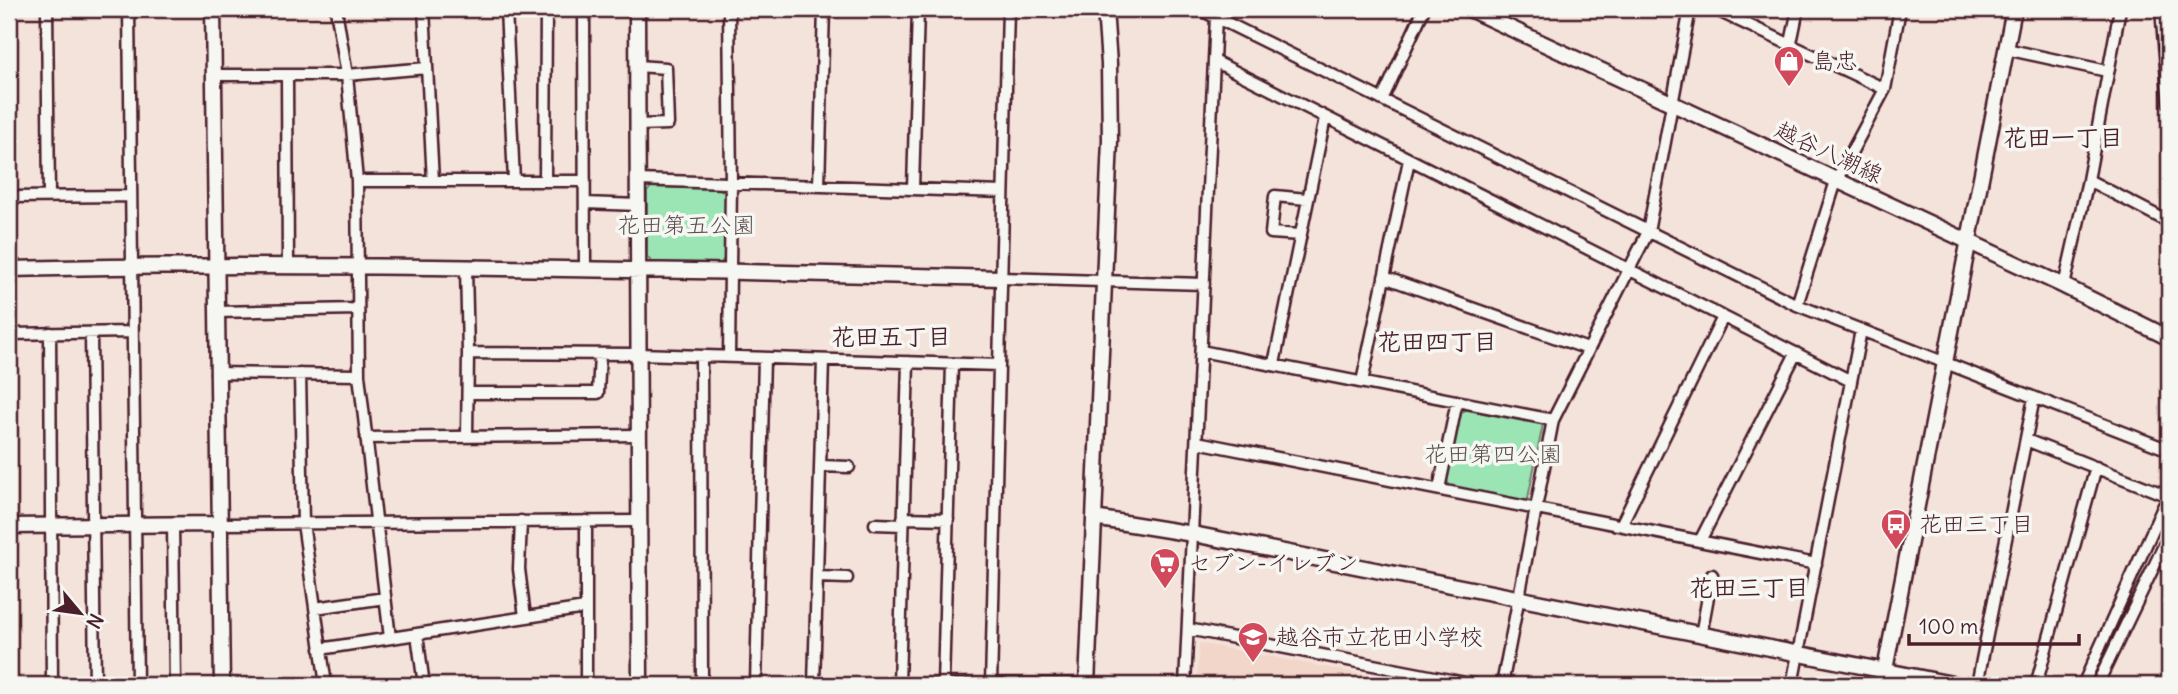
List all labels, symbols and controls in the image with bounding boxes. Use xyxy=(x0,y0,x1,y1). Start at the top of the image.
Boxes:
shop icon: 島忠 xyxy=(1772,44,1806,88)
place label: 島忠 xyxy=(1812,46,1858,75)
street label: 越谷八潮線 xyxy=(1771,114,1887,189)
district label: 花田一丁目 xyxy=(2003,122,2123,152)
park label: 花田第五公園 xyxy=(617,210,755,239)
district label: 花田五丁目 xyxy=(831,321,951,351)
district label: 花田四丁目 xyxy=(1377,326,1497,356)
park label: 花田第四公園 xyxy=(1424,439,1562,468)
bus stop icon: 花田三丁目 xyxy=(1879,507,1913,551)
place label: 花田三丁目 xyxy=(1919,509,2034,538)
supermarket icon: セブン-イレブン xyxy=(1148,546,1182,590)
place label: セブン-イレブン xyxy=(1188,548,1359,577)
district label: 花田三丁目 xyxy=(1689,572,1809,602)
north arrow xyxy=(46,578,116,648)
scale bar xyxy=(1909,603,2078,647)
text: N xyxy=(81,610,109,633)
text: 100 m xyxy=(1919,613,1978,640)
school or university icon: 越谷市立花田小学校 xyxy=(1236,620,1270,664)
place label: 越谷市立花田小学校 xyxy=(1276,622,1483,651)

